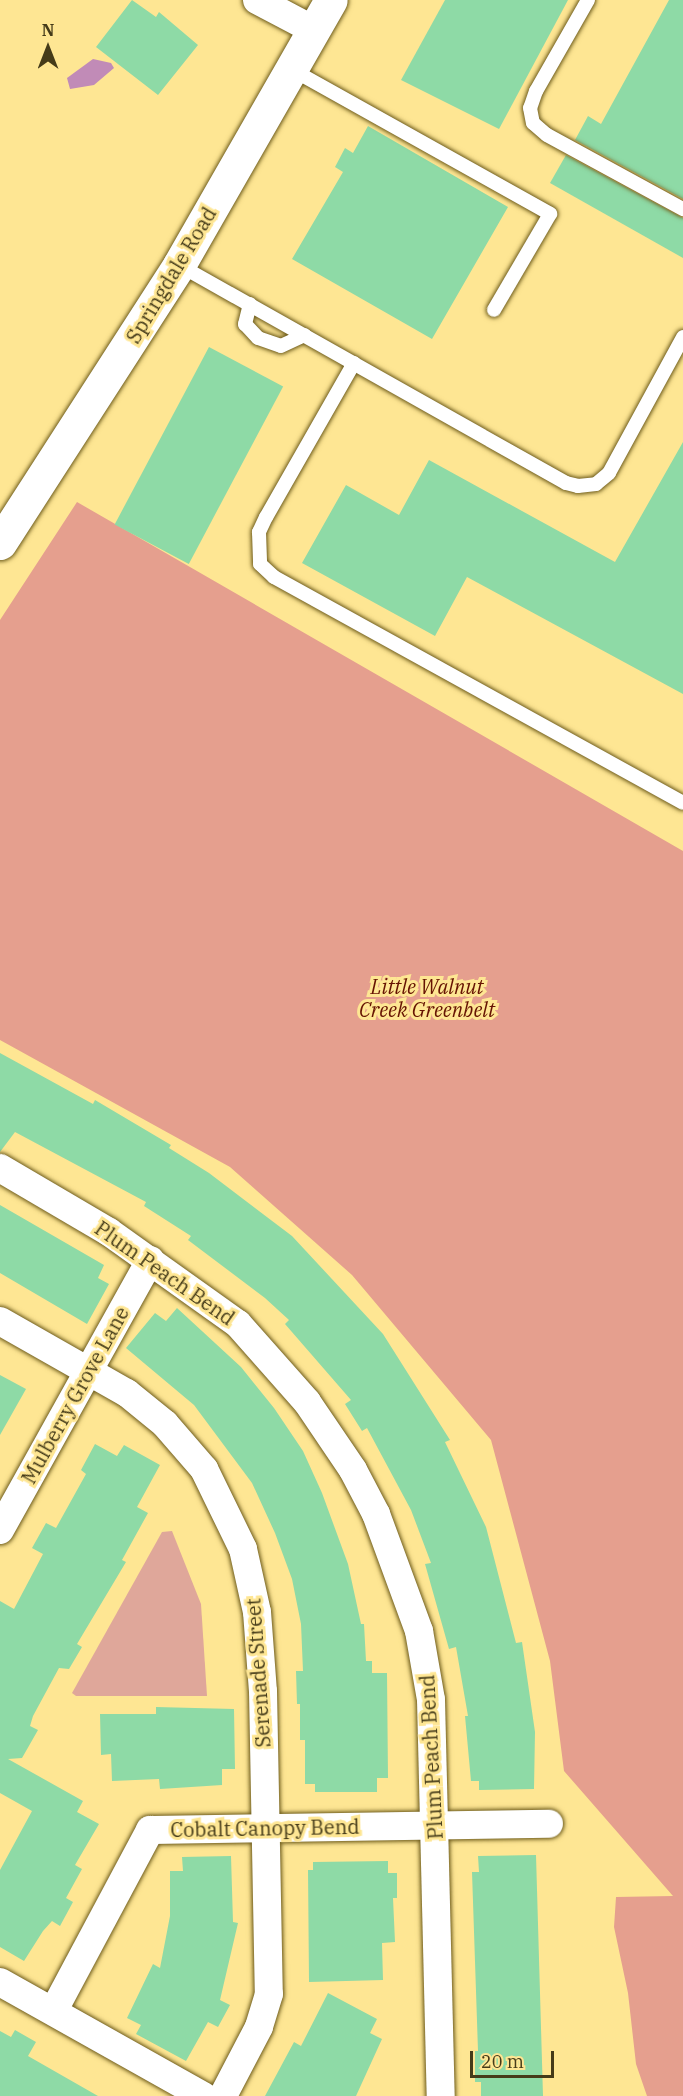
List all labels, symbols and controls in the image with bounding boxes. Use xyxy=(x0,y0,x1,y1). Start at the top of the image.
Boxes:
north arrow xyxy=(18,18,78,78)
text: N xyxy=(42,20,54,40)
street label: Springdale Road xyxy=(121,202,221,348)
park label: Little Walnut Creek Greenbelt xyxy=(359,975,495,1022)
street label: Plum Peach Bend xyxy=(91,1216,239,1330)
street label: Mulberry Grove Lane xyxy=(16,1302,134,1488)
street label: Serenade Street xyxy=(241,1598,275,1748)
street label: Plum Peach Bend xyxy=(415,1674,447,1840)
street label: Cobalt Canopy Bend xyxy=(170,1814,360,1842)
scale bar xyxy=(473,2039,557,2077)
text: 20 m xyxy=(481,2050,524,2073)

